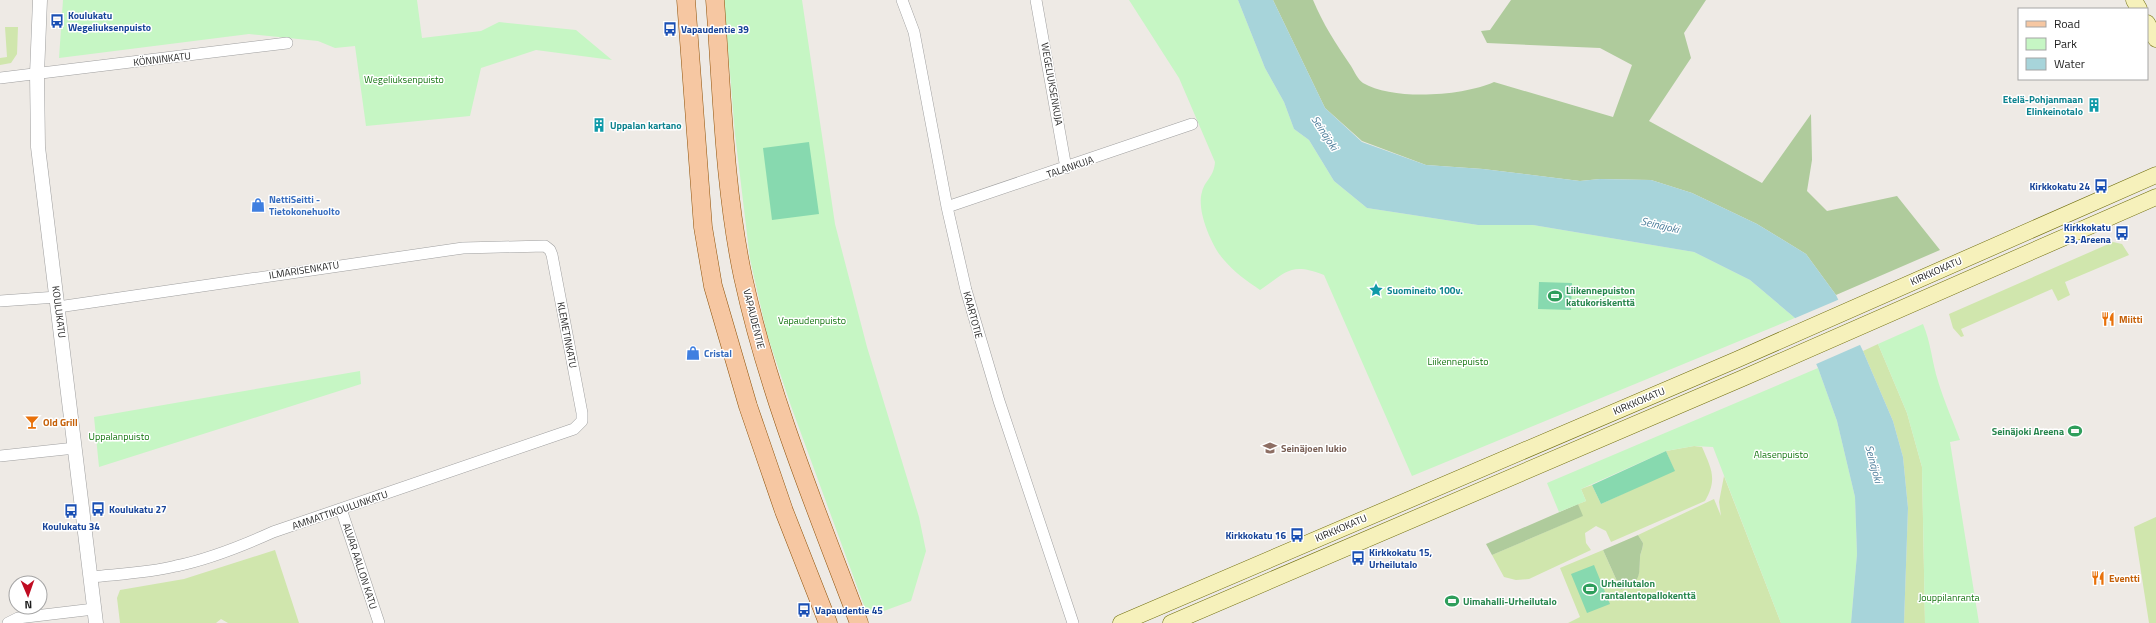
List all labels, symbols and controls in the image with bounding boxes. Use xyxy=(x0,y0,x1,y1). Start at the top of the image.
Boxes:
place label: Koulukatu Wegeliuksenpuisto xyxy=(68,8,151,35)
legend xyxy=(2018,8,2148,80)
bus stop icon: Koulukatu Wegeliuksenpuisto xyxy=(49,13,65,29)
text: Road xyxy=(2054,14,2080,33)
bus stop icon: Vapaudentie 39 xyxy=(662,21,678,37)
place label: Vapaudentie 39 xyxy=(681,22,749,37)
text: Park xyxy=(2054,34,2077,53)
street label: WEGELIUKSENKUJA xyxy=(1037,41,1067,127)
street label: KÖNNINKATU xyxy=(132,48,192,70)
text: Water xyxy=(2054,54,2085,73)
park label: Wegeliuksenpuisto xyxy=(364,72,444,87)
place label: Etelä-Pohjanmaan Elinkeinotalo xyxy=(2003,92,2083,119)
building icon: Etelä-Pohjanmaan Elinkeinotalo xyxy=(2086,97,2102,113)
water label: Seinäjoki xyxy=(1308,112,1343,155)
building icon: Uppalan kartano xyxy=(591,117,607,133)
place label: Uppalan kartano xyxy=(610,118,682,133)
street label: TALANKUJA xyxy=(1044,152,1096,182)
bus stop icon: Kirkkokatu 24 xyxy=(2093,178,2109,194)
place label: Kirkkokatu 24 xyxy=(2029,179,2090,194)
place label: NettiSeitti - Tietokonehuolto xyxy=(269,192,340,219)
shop icon: NettiSeitti - Tietokonehuolto xyxy=(250,197,266,213)
water label: Seinäjoki xyxy=(1639,213,1682,238)
place label: Kirkkokatu 23, Areena xyxy=(2064,220,2111,247)
bus stop icon: Kirkkokatu 23, Areena xyxy=(2114,225,2130,241)
street label: KIRKKOKATU xyxy=(1908,253,1964,289)
street label: ILMARISENKATU xyxy=(268,257,340,283)
place icon: Suomineito 100v. xyxy=(1368,282,1384,298)
place label: Suomineito 100v. xyxy=(1387,283,1463,298)
place label: Liikennepuiston katukoriskenttä xyxy=(1566,283,1635,310)
street label: KOULUKATU xyxy=(48,285,70,339)
street label: VAPAUDENTIE xyxy=(739,287,769,351)
sports icon: Liikennepuiston katukoriskenttä xyxy=(1547,288,1563,304)
street label: KAARTOTIE xyxy=(959,290,987,341)
street label: KLEMETINKATU xyxy=(553,301,581,369)
restaurant icon: Miitti xyxy=(2100,311,2116,327)
place label: Miitti xyxy=(2119,312,2143,327)
park label: Vapaudenpuisto xyxy=(778,313,846,328)
shop icon: Cristal xyxy=(685,345,701,361)
place label: Cristal xyxy=(704,346,732,361)
park label: Liikennepuisto xyxy=(1428,354,1488,369)
street label: KIRKKOKATU xyxy=(1611,383,1667,419)
bar icon: Old Grill xyxy=(24,414,40,430)
place label: Old Grill xyxy=(43,415,78,430)
sports icon: Seinäjoki Areena xyxy=(2067,423,2083,439)
place label: Seinäjoki Areena xyxy=(1992,424,2064,439)
park label: Uppalanpuisto xyxy=(89,429,149,444)
school or university icon: Seinäjoen lukio xyxy=(1262,440,1278,456)
place label: Seinäjoen lukio xyxy=(1281,441,1347,456)
water label: Seinäjoki xyxy=(1861,443,1887,486)
park label: Alasenpuisto xyxy=(1754,447,1808,462)
street label: AMMATTIKOULUNKATU xyxy=(290,487,390,533)
bus stop icon: Koulukatu 27 xyxy=(90,501,106,517)
place label: Koulukatu 27 xyxy=(109,502,167,517)
bus stop icon: Koulukatu 34 xyxy=(63,503,79,519)
street label: KIRKKOKATU xyxy=(1313,510,1369,546)
place label: Koulukatu 34 xyxy=(42,519,100,534)
street label: ALVAR AALLON KATU xyxy=(339,521,381,611)
bus stop icon: Kirkkokatu 16 xyxy=(1289,527,1305,543)
place label: Kirkkokatu 16 xyxy=(1225,528,1286,543)
place label: Kirkkokatu 15, Urheilutalo xyxy=(1369,545,1433,572)
bus stop icon: Kirkkokatu 15, Urheilutalo xyxy=(1350,550,1366,566)
restaurant icon: Eventti xyxy=(2090,570,2106,586)
place label: Eventti xyxy=(2109,571,2140,586)
north arrow xyxy=(8,575,48,615)
place label: Urheilutalon rantalentopallokenttä xyxy=(1601,576,1696,603)
sports icon: Urheilutalon rantalentopallokenttä xyxy=(1582,581,1598,597)
park label: Jouppilanranta xyxy=(1918,590,1980,605)
sports icon: Uimahalli-Urheilutalo xyxy=(1444,593,1460,609)
place label: Uimahalli-Urheilutalo xyxy=(1463,594,1557,609)
text: N xyxy=(24,597,32,613)
bus stop icon: Vapaudentie 45 xyxy=(796,602,812,618)
place label: Vapaudentie 45 xyxy=(815,603,883,618)

